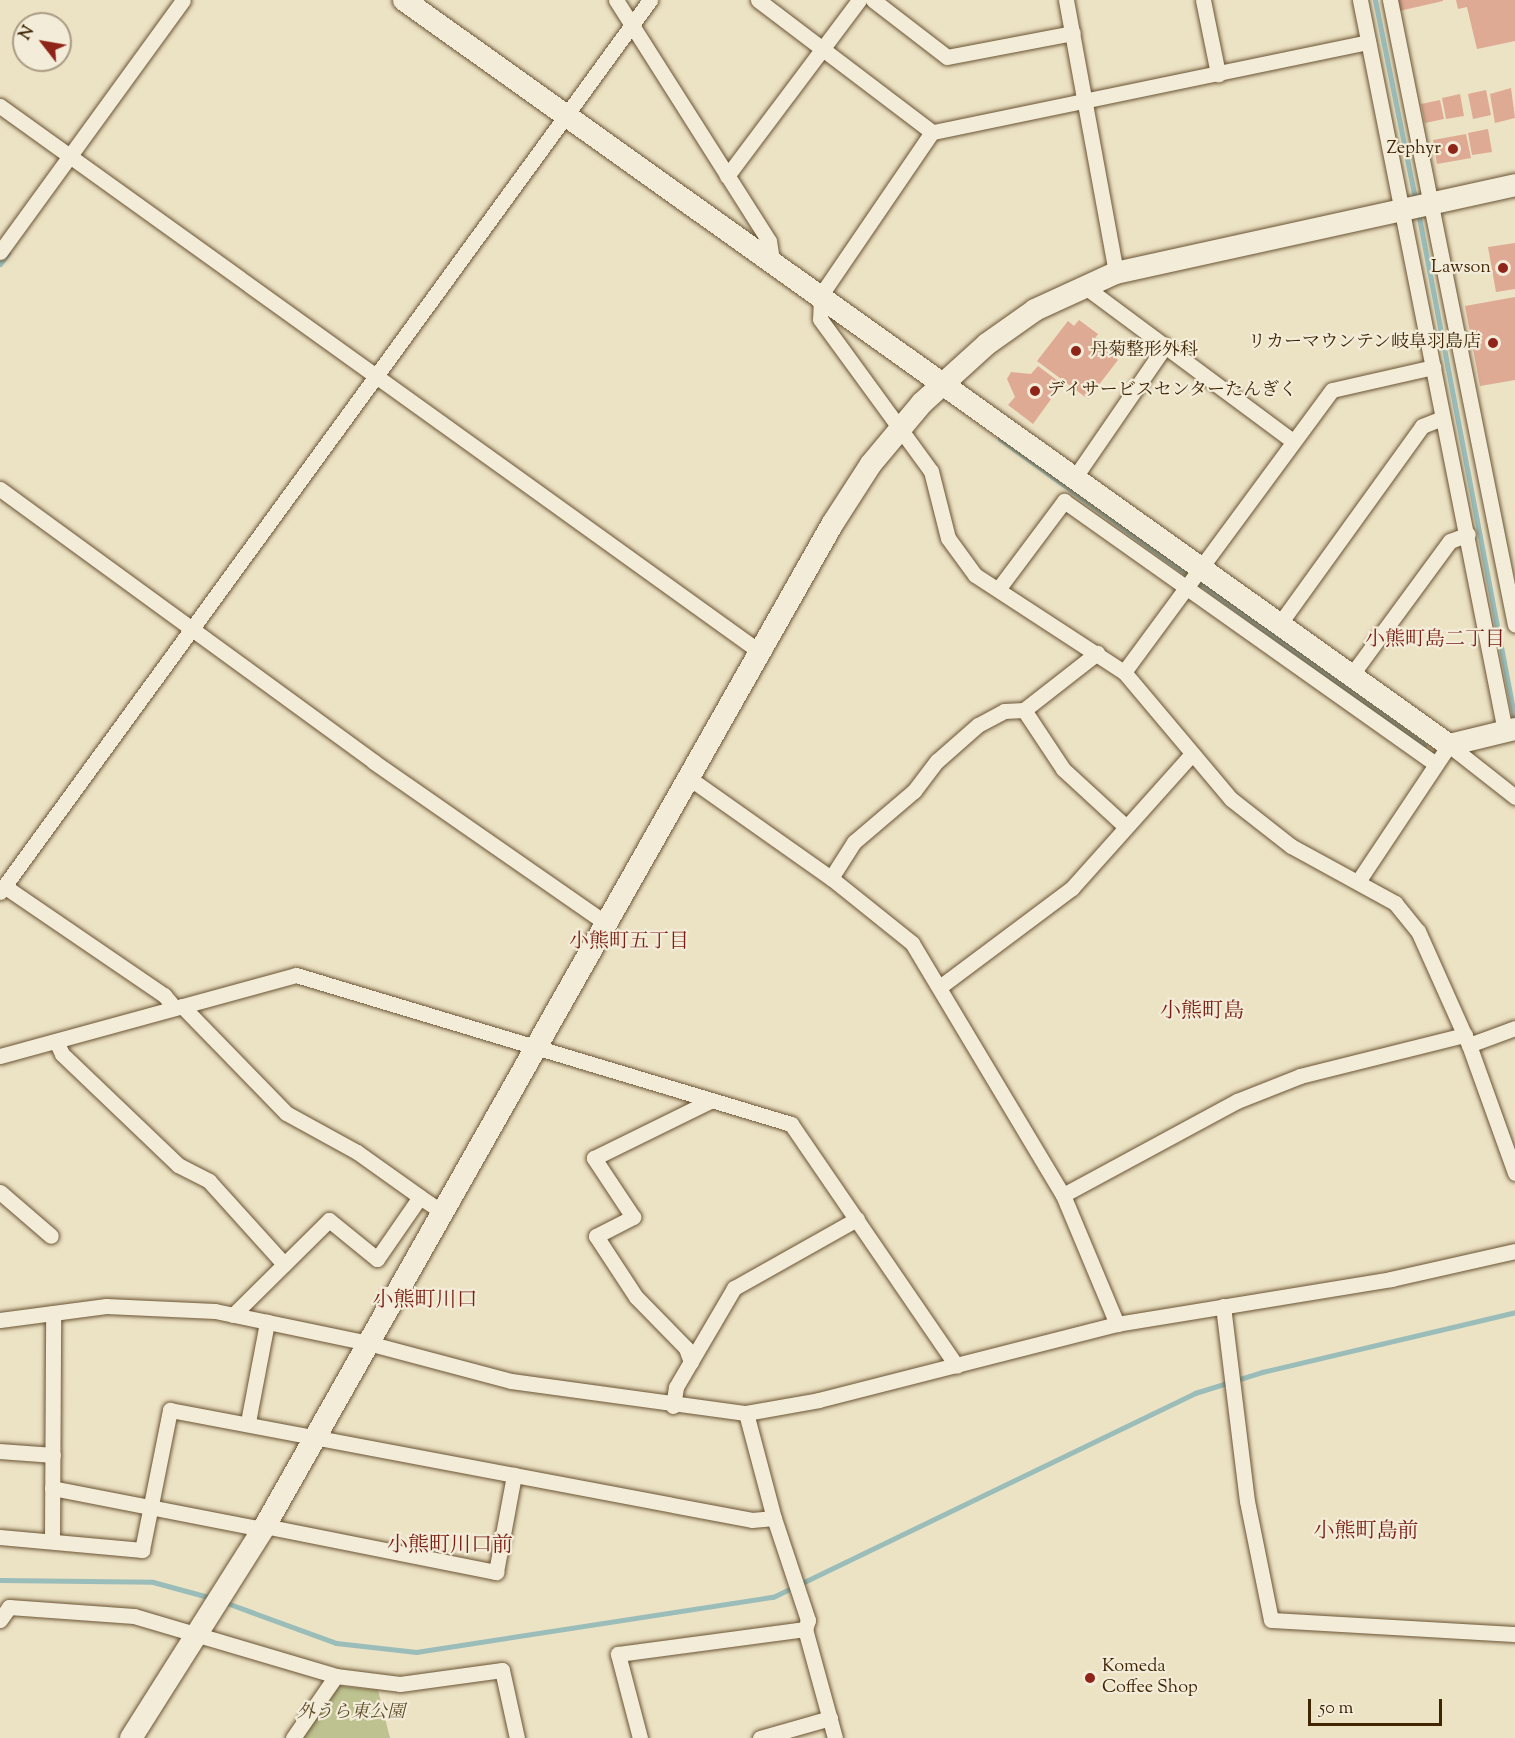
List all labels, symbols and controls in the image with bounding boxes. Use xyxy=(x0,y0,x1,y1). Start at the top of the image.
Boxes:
north arrow xyxy=(12,12,72,72)
text: N xyxy=(15,22,41,45)
place label: Zephyr xyxy=(1387,138,1441,160)
marker: Zephyr xyxy=(1446,142,1460,156)
place label: Lawson xyxy=(1431,257,1491,279)
marker: Lawson xyxy=(1496,261,1510,275)
place label: リカーマウンテン岐阜羽島店 xyxy=(1247,332,1481,354)
marker: リカーマウンテン岐阜羽島店 xyxy=(1486,336,1500,350)
place label: 丹菊整形外科 xyxy=(1090,340,1198,362)
marker: 丹菊整形外科 xyxy=(1067,342,1085,360)
place label: デイサービスセンターたんぎく xyxy=(1047,380,1299,402)
marker: デイサービスセンターたんぎく xyxy=(1028,384,1042,398)
district label: 小熊町島二丁目 xyxy=(1365,628,1505,652)
district label: 小熊町五丁目 xyxy=(569,930,689,954)
district label: 小熊町島 xyxy=(1160,999,1244,1025)
district label: 小熊町川口 xyxy=(373,1288,477,1314)
district label: 小熊町島前 xyxy=(1314,1519,1418,1545)
district label: 小熊町川口前 xyxy=(387,1533,513,1559)
place label: Komeda Coffee Shop xyxy=(1102,1657,1198,1700)
marker: Komeda Coffee Shop xyxy=(1083,1671,1097,1685)
scale bar xyxy=(1311,1687,1444,1725)
text: 50 m xyxy=(1319,1696,1353,1722)
park label: 外うら東公園 xyxy=(297,1702,405,1724)

